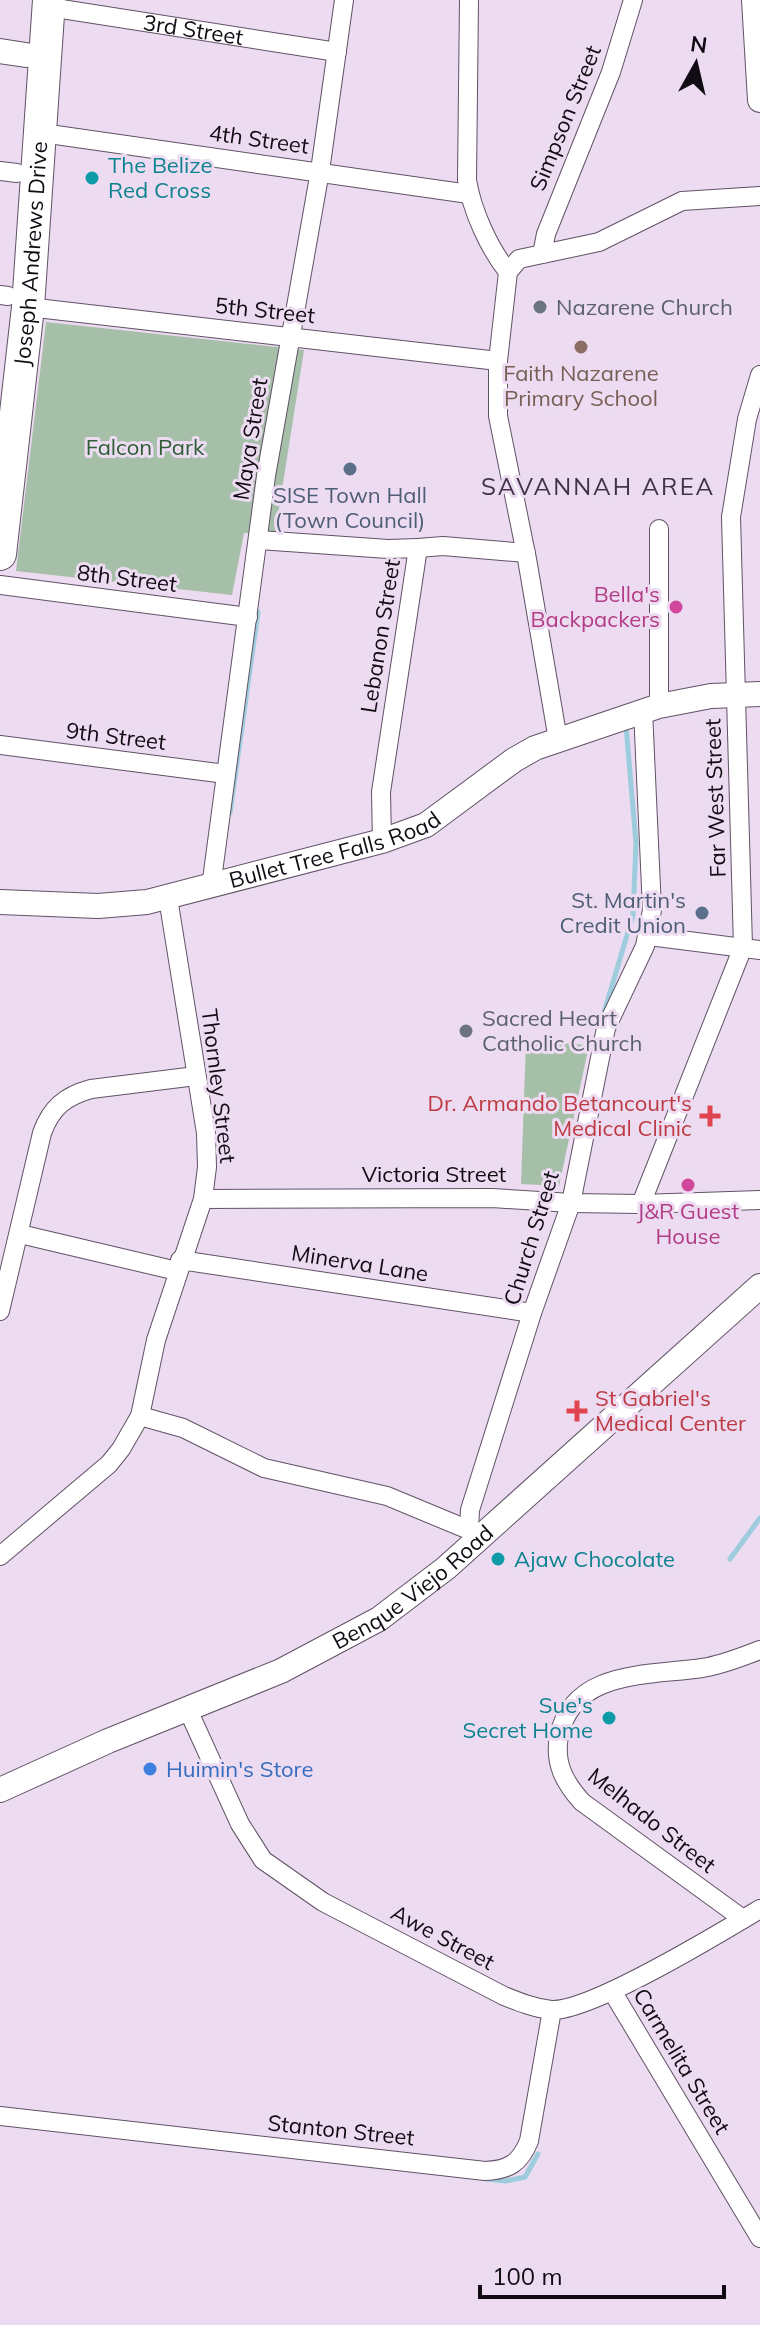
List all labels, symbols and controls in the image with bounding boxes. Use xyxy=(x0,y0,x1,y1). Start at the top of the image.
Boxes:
street label: 3rd Street xyxy=(141,8,246,51)
north arrow xyxy=(656,24,736,104)
text: N xyxy=(689,29,709,59)
street label: Simpson Street xyxy=(523,41,607,195)
street label: 4th Street xyxy=(207,118,311,160)
street label: Joseph Andrews Drive xyxy=(7,140,53,367)
place label: The Belize Red Cross xyxy=(108,151,212,204)
marker: The Belize Red Cross xyxy=(83,169,101,187)
street label: 5th Street xyxy=(214,291,317,329)
place label: Nazarene Church xyxy=(556,293,733,321)
marker: Nazarene Church xyxy=(531,298,549,316)
marker: Faith Nazarene Primary School xyxy=(572,338,590,356)
place label: Faith Nazarene Primary School xyxy=(503,359,659,412)
street label: Maya Street xyxy=(227,376,274,502)
park label: Falcon Park xyxy=(86,433,205,461)
marker: SISE Town Hall (Town Council) xyxy=(341,460,359,478)
district label: SAVANNAH AREA xyxy=(481,471,715,501)
place label: SISE Town Hall (Town Council) xyxy=(273,481,427,534)
street label: Lebanon Street xyxy=(354,557,406,715)
street label: 8th Street xyxy=(75,558,179,598)
place label: Bella's Backpackers xyxy=(531,580,660,633)
marker: Bella's Backpackers xyxy=(667,598,685,616)
street label: 9th Street xyxy=(64,716,168,756)
street label: Far West Street xyxy=(698,718,732,878)
street label: Bullet Tree Falls Road xyxy=(226,805,446,894)
place label: St. Martin's Credit Union xyxy=(560,886,686,939)
marker: St. Martin's Credit Union xyxy=(693,904,711,922)
place label: Sacred Heart Catholic Church xyxy=(482,1004,642,1057)
street label: Thornley Street xyxy=(196,1007,242,1165)
marker: Sacred Heart Catholic Church xyxy=(457,1022,475,1040)
place label: Dr. Armando Betancourt's Medical Clinic xyxy=(428,1089,692,1142)
marker: Dr. Armando Betancourt's Medical Clinic xyxy=(699,1105,721,1127)
street label: Victoria Street xyxy=(362,1160,507,1188)
street label: Church Street xyxy=(497,1167,565,1308)
marker: J&R Guest House xyxy=(679,1176,697,1194)
place label: J&R Guest House xyxy=(637,1197,739,1250)
street label: Minerva Lane xyxy=(290,1238,430,1288)
place label: St Gabriel's Medical Center xyxy=(595,1384,746,1437)
marker: St Gabriel's Medical Center xyxy=(566,1400,588,1422)
street label: Benque Viejo Road xyxy=(327,1519,499,1655)
place label: Ajaw Chocolate xyxy=(514,1545,675,1573)
marker: Ajaw Chocolate xyxy=(489,1550,507,1568)
place label: Sue's Secret Home xyxy=(462,1691,593,1744)
marker: Sue's Secret Home xyxy=(600,1709,618,1727)
place label: Huimin's Store xyxy=(166,1755,313,1783)
marker: Huimin's Store xyxy=(141,1760,159,1778)
street label: Melhado Street xyxy=(583,1761,722,1879)
street label: Awe Street xyxy=(386,1898,500,1976)
street label: Carmelita Street xyxy=(627,1983,737,2139)
street label: Stanton Street xyxy=(266,2108,416,2152)
scale bar xyxy=(480,2249,724,2299)
text: 100 m xyxy=(492,2261,563,2291)

